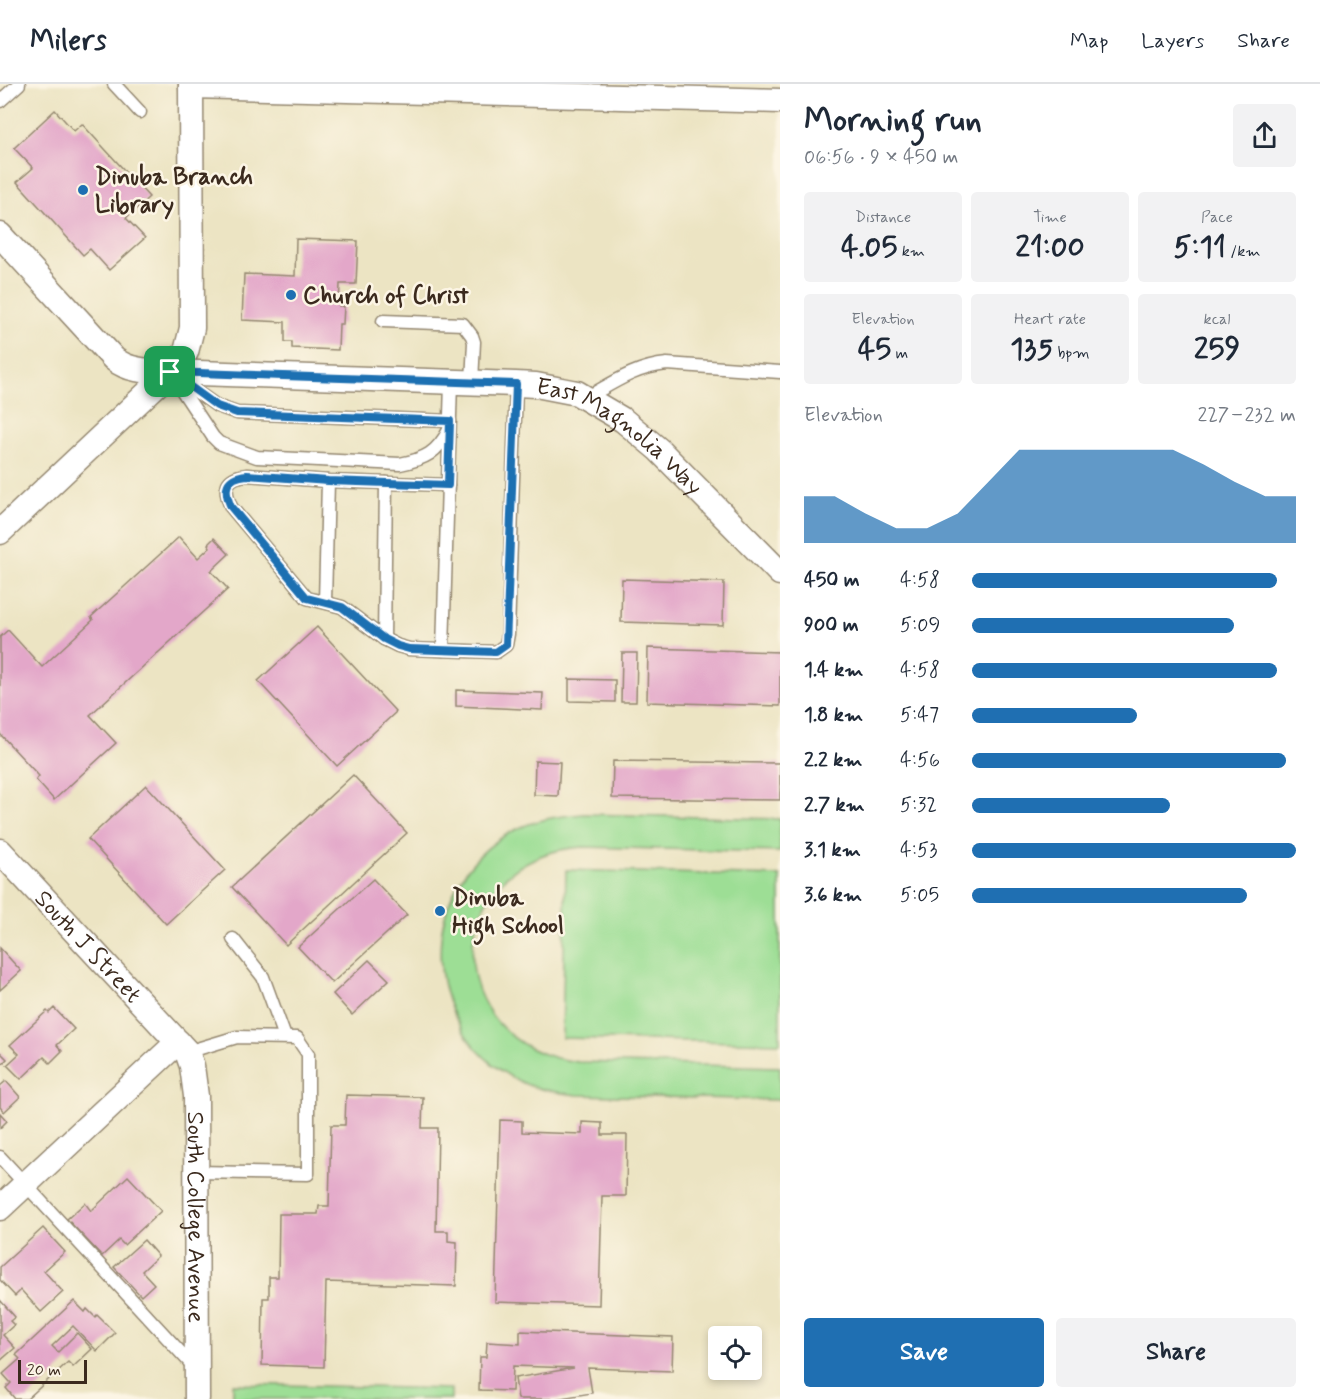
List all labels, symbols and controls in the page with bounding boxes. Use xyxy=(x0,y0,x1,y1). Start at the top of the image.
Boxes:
text: Milers xyxy=(30,23,107,60)
text: Map xyxy=(1070,27,1108,55)
text: Layers xyxy=(1141,27,1204,55)
text: Share xyxy=(1237,27,1290,55)
text: Morning run xyxy=(804,99,982,143)
button: share xyxy=(1233,104,1296,167)
text: 06:56 · 9 × 450 m xyxy=(804,144,959,171)
place label: Dinuba Branch Library xyxy=(95,162,253,221)
marker: Dinuba Branch Library xyxy=(76,183,90,197)
text: Distance xyxy=(855,207,911,228)
text: Time xyxy=(1033,207,1067,228)
text: Pace xyxy=(1201,207,1233,228)
text: 4.05 xyxy=(841,228,897,267)
text: 21:00 xyxy=(1015,228,1085,267)
text: 5:11 xyxy=(1174,228,1226,267)
text: km xyxy=(897,241,925,262)
text: /km xyxy=(1226,241,1260,262)
place label: Church of Christ xyxy=(303,281,469,312)
marker: Church of Christ xyxy=(284,288,298,302)
text: Elevation xyxy=(852,309,915,330)
text: Heart rate xyxy=(1014,309,1086,330)
text: kcal xyxy=(1204,309,1230,330)
text: 45 xyxy=(858,330,891,369)
text: 135 xyxy=(1010,330,1053,369)
text: 259 xyxy=(1194,330,1240,369)
text: m xyxy=(891,343,908,364)
text: bpm xyxy=(1053,343,1090,364)
pin xyxy=(144,346,195,397)
icon: arrive xyxy=(153,355,186,388)
street label: East Magnolia Way xyxy=(533,371,709,502)
text: Elevation xyxy=(804,402,883,429)
text: 227–232 m xyxy=(1198,402,1296,429)
text: 450 m xyxy=(804,567,860,594)
text: 4:58 xyxy=(900,567,940,594)
text: 900 m xyxy=(804,612,859,639)
text: 5:09 xyxy=(900,612,940,639)
text: 1.4 km xyxy=(804,657,863,684)
text: 4:58 xyxy=(900,657,940,684)
text: 1.8 km xyxy=(804,702,863,729)
text: 5:47 xyxy=(900,702,939,729)
text: 2.2 km xyxy=(804,747,862,774)
text: 4:56 xyxy=(900,747,940,774)
text: 2.7 km xyxy=(804,792,865,819)
text: 5:32 xyxy=(900,792,937,819)
text: 3.1 km xyxy=(804,837,861,864)
text: 4:53 xyxy=(900,837,937,864)
text: 3.6 km xyxy=(804,882,862,909)
text: 5:05 xyxy=(900,882,939,909)
place label: Dinuba High School xyxy=(452,883,564,945)
street label: South J Street xyxy=(27,884,148,1010)
marker: Dinuba High School xyxy=(433,904,447,918)
street label: South College Avenue xyxy=(179,1111,211,1323)
button: Save xyxy=(804,1318,1044,1387)
button: Share xyxy=(1056,1318,1296,1387)
map controls xyxy=(708,1326,762,1380)
button: locate xyxy=(708,1326,762,1380)
scale bar xyxy=(18,1357,87,1384)
text: 20 m xyxy=(27,1360,61,1381)

